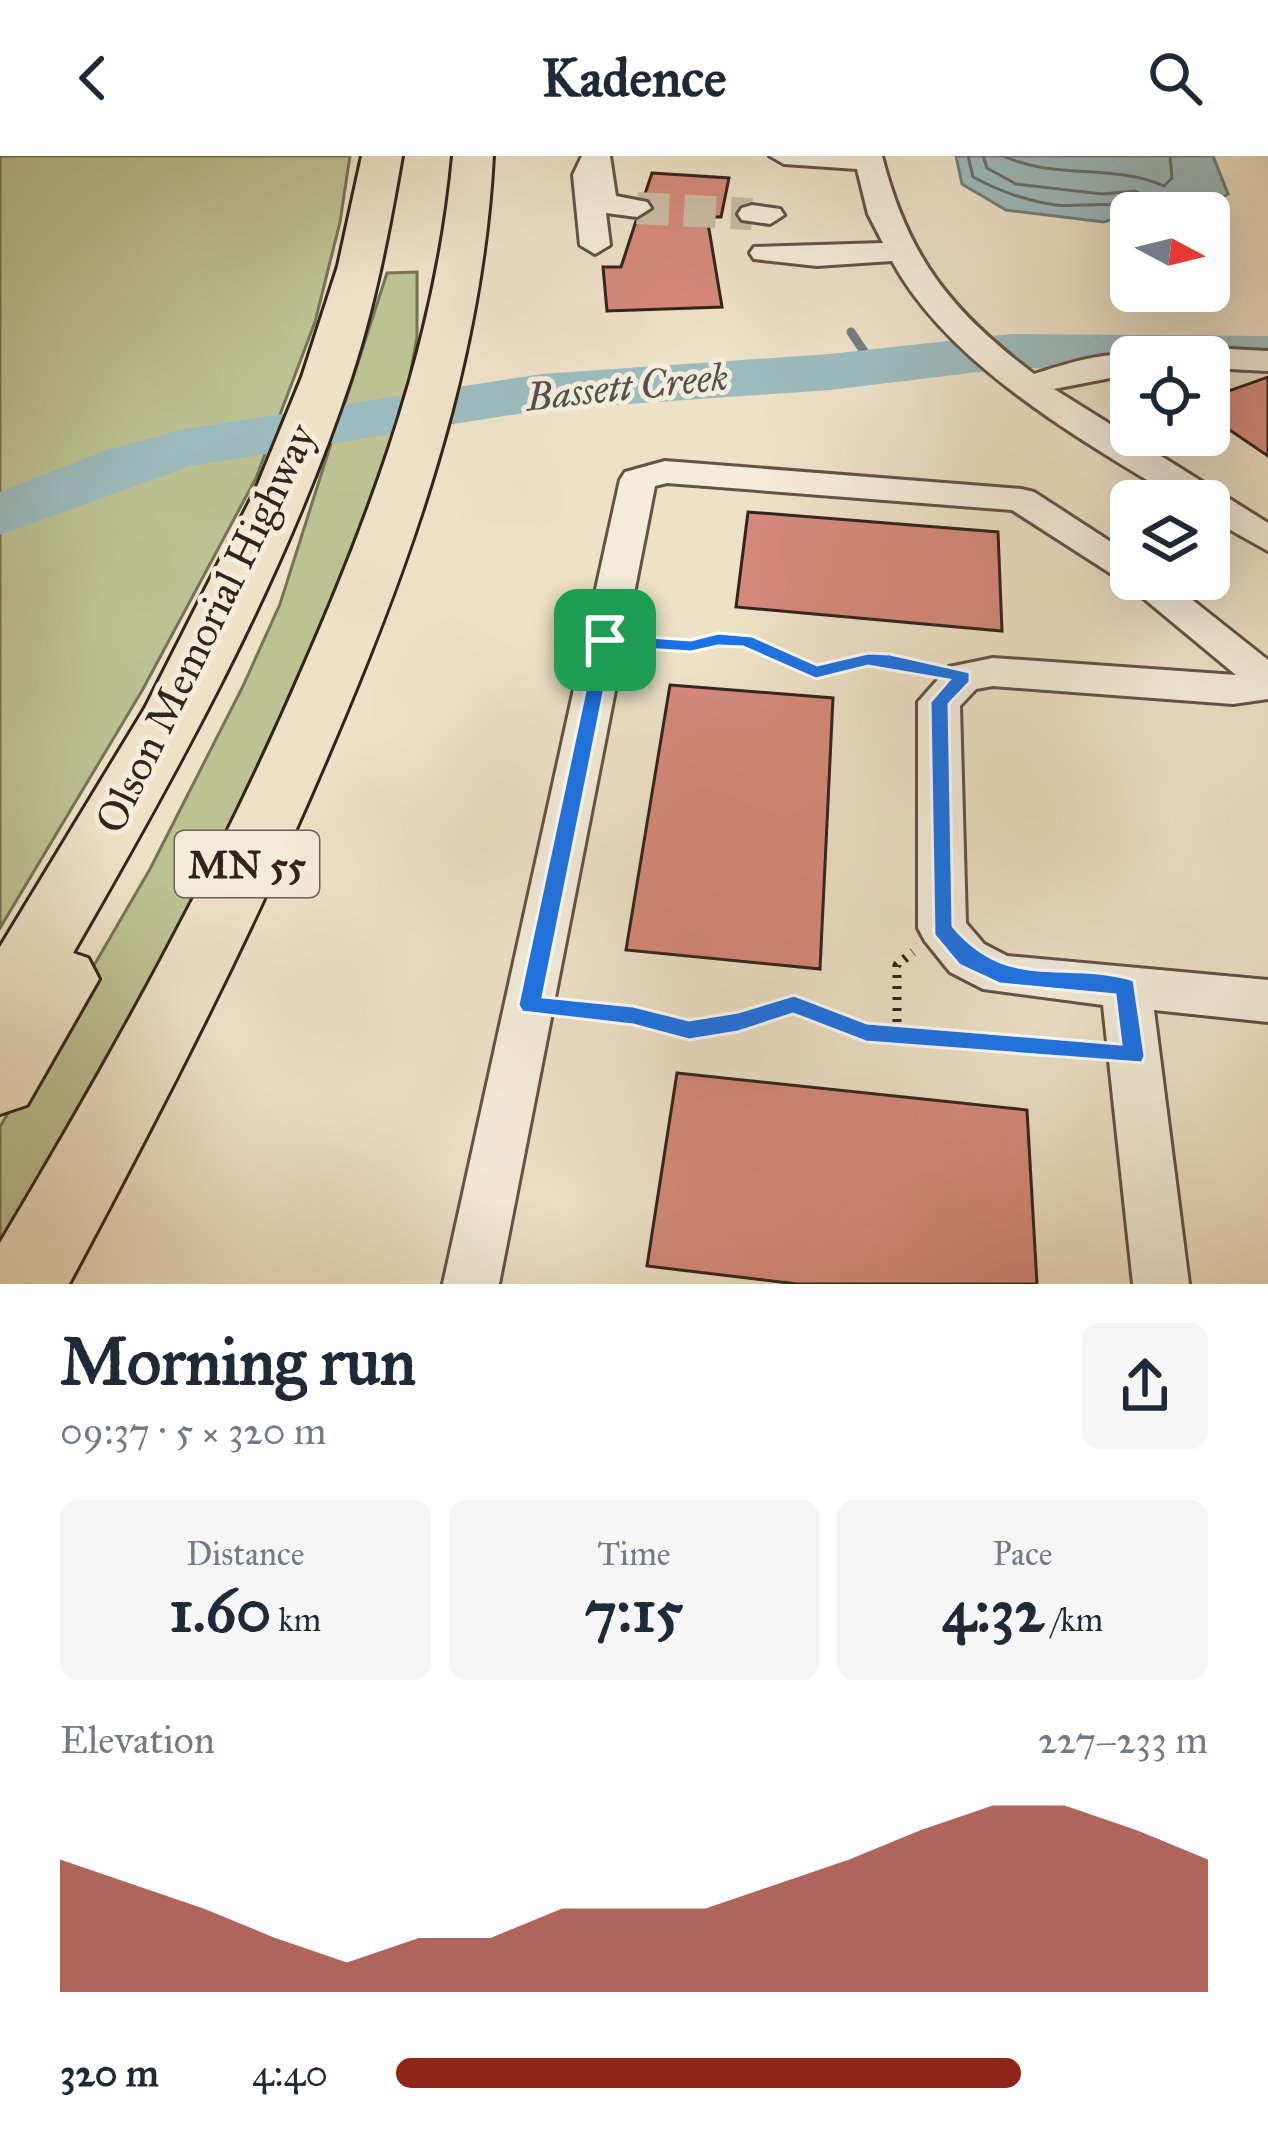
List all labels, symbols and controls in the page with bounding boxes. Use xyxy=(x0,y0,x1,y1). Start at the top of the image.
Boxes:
icon: back xyxy=(60,45,126,111)
text: Kadence xyxy=(541,45,727,111)
icon: search xyxy=(1142,45,1208,111)
north arrow xyxy=(1110,192,1230,312)
map controls xyxy=(1110,192,1230,600)
button: locate xyxy=(1110,336,1230,456)
water label: Bassett Creek xyxy=(522,353,730,422)
street label: Olson Memorial Highway xyxy=(84,414,328,842)
button: layers xyxy=(1110,480,1230,600)
pin xyxy=(554,589,656,691)
icon: arrive xyxy=(572,607,638,673)
road number: MN 55 xyxy=(175,831,319,897)
text: Morning run xyxy=(60,1321,416,1402)
button: share xyxy=(1082,1323,1208,1449)
text: 09:37 · 5 × 320 m xyxy=(60,1407,327,1455)
text: Distance xyxy=(186,1534,304,1574)
text: Time xyxy=(597,1534,671,1574)
text: Pace xyxy=(993,1534,1053,1574)
text: 1.60 xyxy=(169,1574,271,1647)
text: 7:15 xyxy=(585,1574,683,1647)
text: 4:32 xyxy=(942,1574,1044,1647)
text: km xyxy=(271,1600,321,1640)
text: /km xyxy=(1044,1600,1103,1640)
text: Elevation xyxy=(60,1716,215,1764)
text: 227–233 m xyxy=(1038,1716,1208,1764)
text: 320 m xyxy=(60,2049,159,2097)
text: 4:40 xyxy=(252,2049,328,2097)

